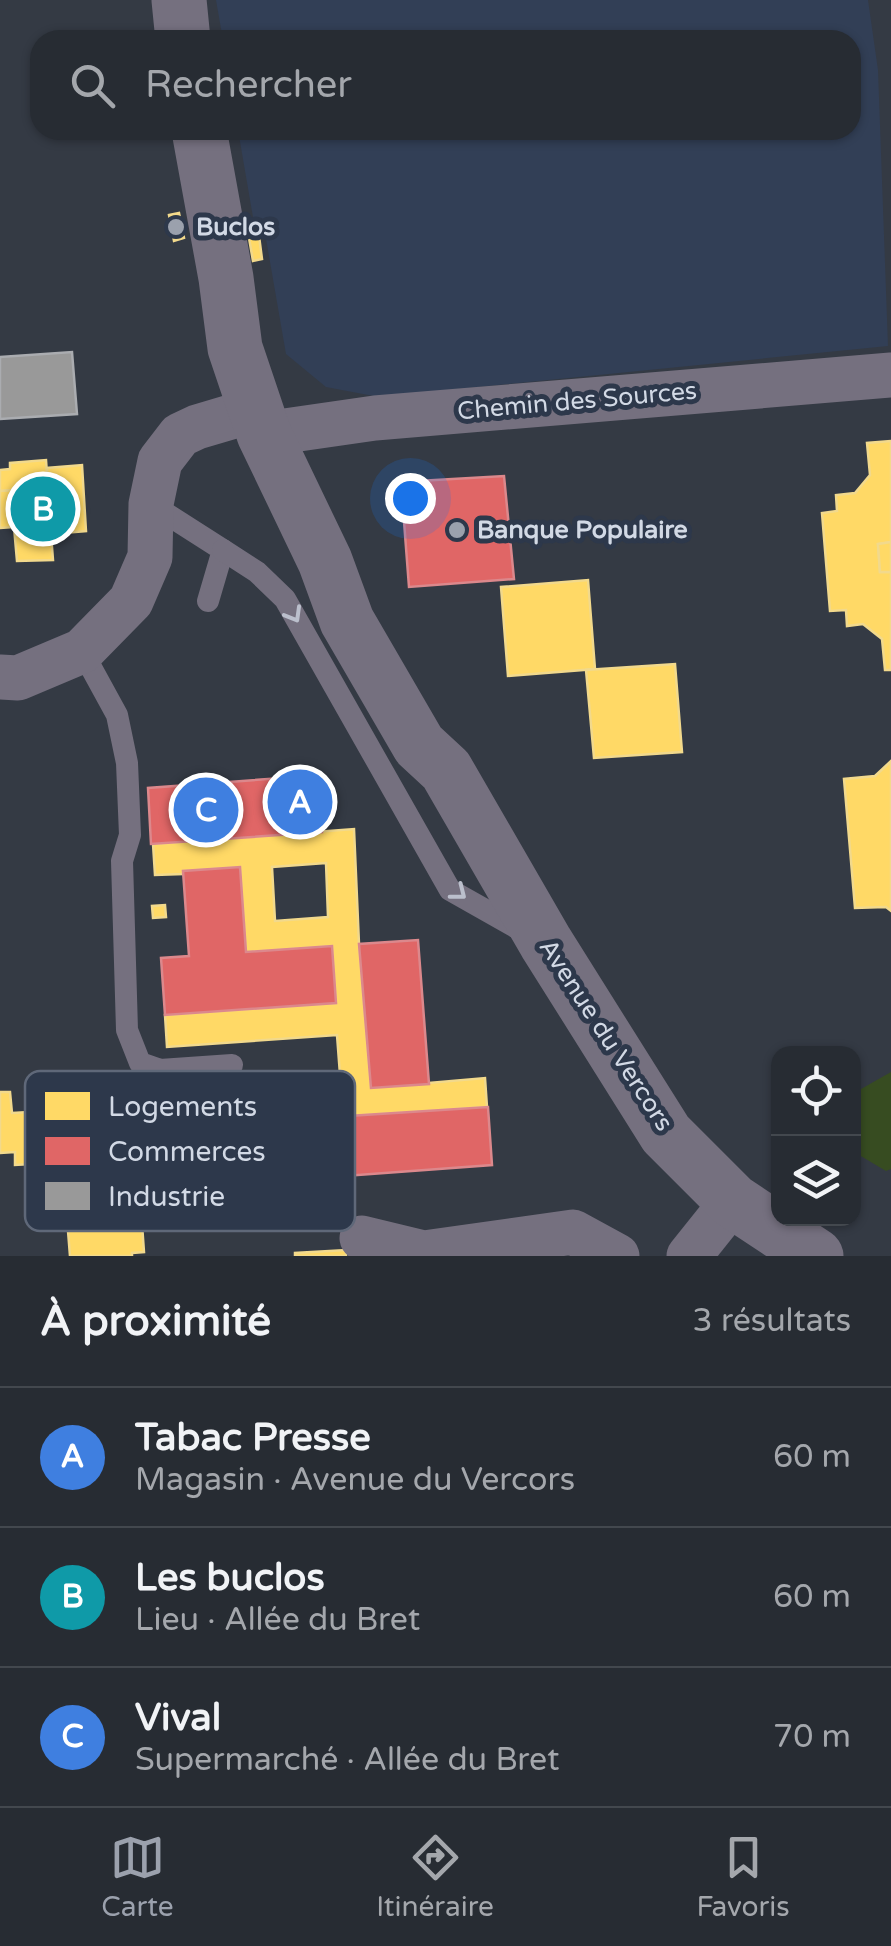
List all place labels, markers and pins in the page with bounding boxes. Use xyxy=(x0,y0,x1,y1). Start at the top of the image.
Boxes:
place label: Buclos xyxy=(196,212,275,242)
marker: Buclos xyxy=(165,216,187,238)
pin: B xyxy=(10,472,76,546)
place label: Banque Populaire xyxy=(477,515,688,545)
marker: Banque Populaire xyxy=(446,519,468,541)
pin: A xyxy=(268,764,332,840)
pin: C xyxy=(174,772,238,848)

